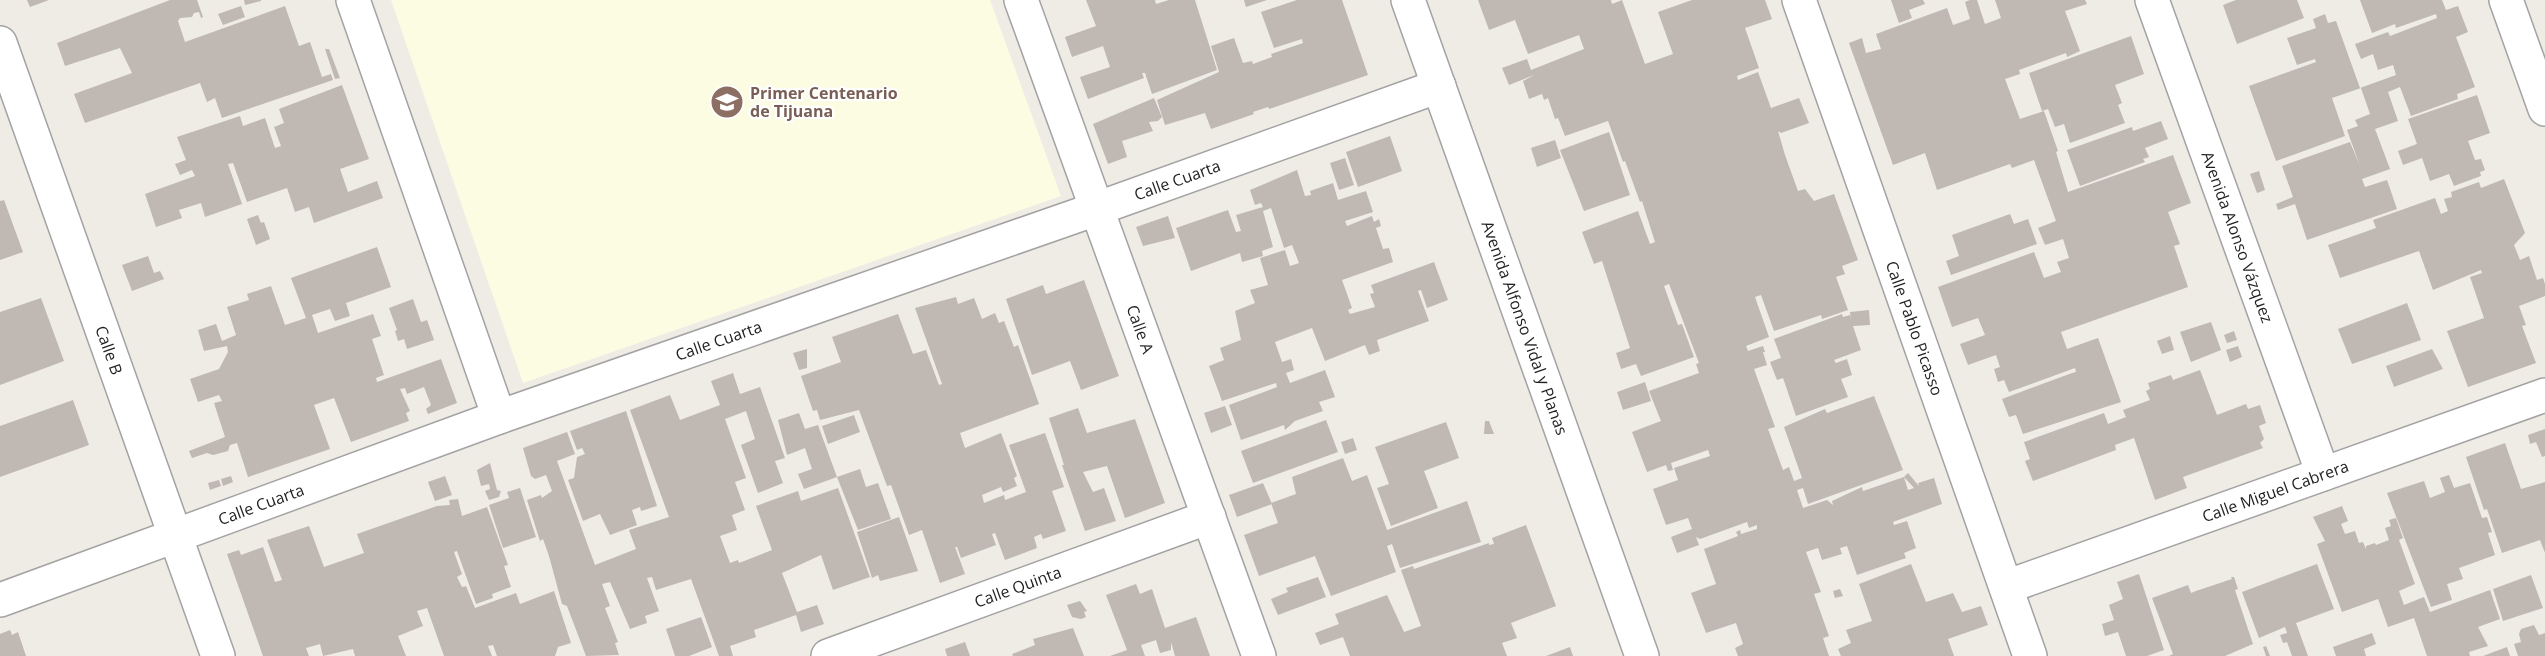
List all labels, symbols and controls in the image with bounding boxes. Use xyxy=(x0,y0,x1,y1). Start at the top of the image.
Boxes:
place label: Primer Centenario de Tijuana xyxy=(750,82,898,122)
school or university icon: Primer Centenario de Tijuana xyxy=(709,84,745,120)
street label: Avenida Alonso Vázquez xyxy=(2196,148,2279,326)
street label: Calle Cuarta xyxy=(1131,154,1223,205)
street label: Avenida Alfonso Vidal y Planas xyxy=(1477,218,1573,438)
street label: Calle Pablo Picasso xyxy=(1881,258,1948,399)
street label: Calle A xyxy=(1121,302,1160,357)
street label: Calle Cuarta xyxy=(672,315,765,366)
street label: Calle B xyxy=(90,323,128,378)
street label: Calle Miguel Cabrera xyxy=(2199,455,2352,527)
street label: Calle Cuarta xyxy=(215,478,307,530)
street label: Calle Quinta xyxy=(971,561,1064,613)

